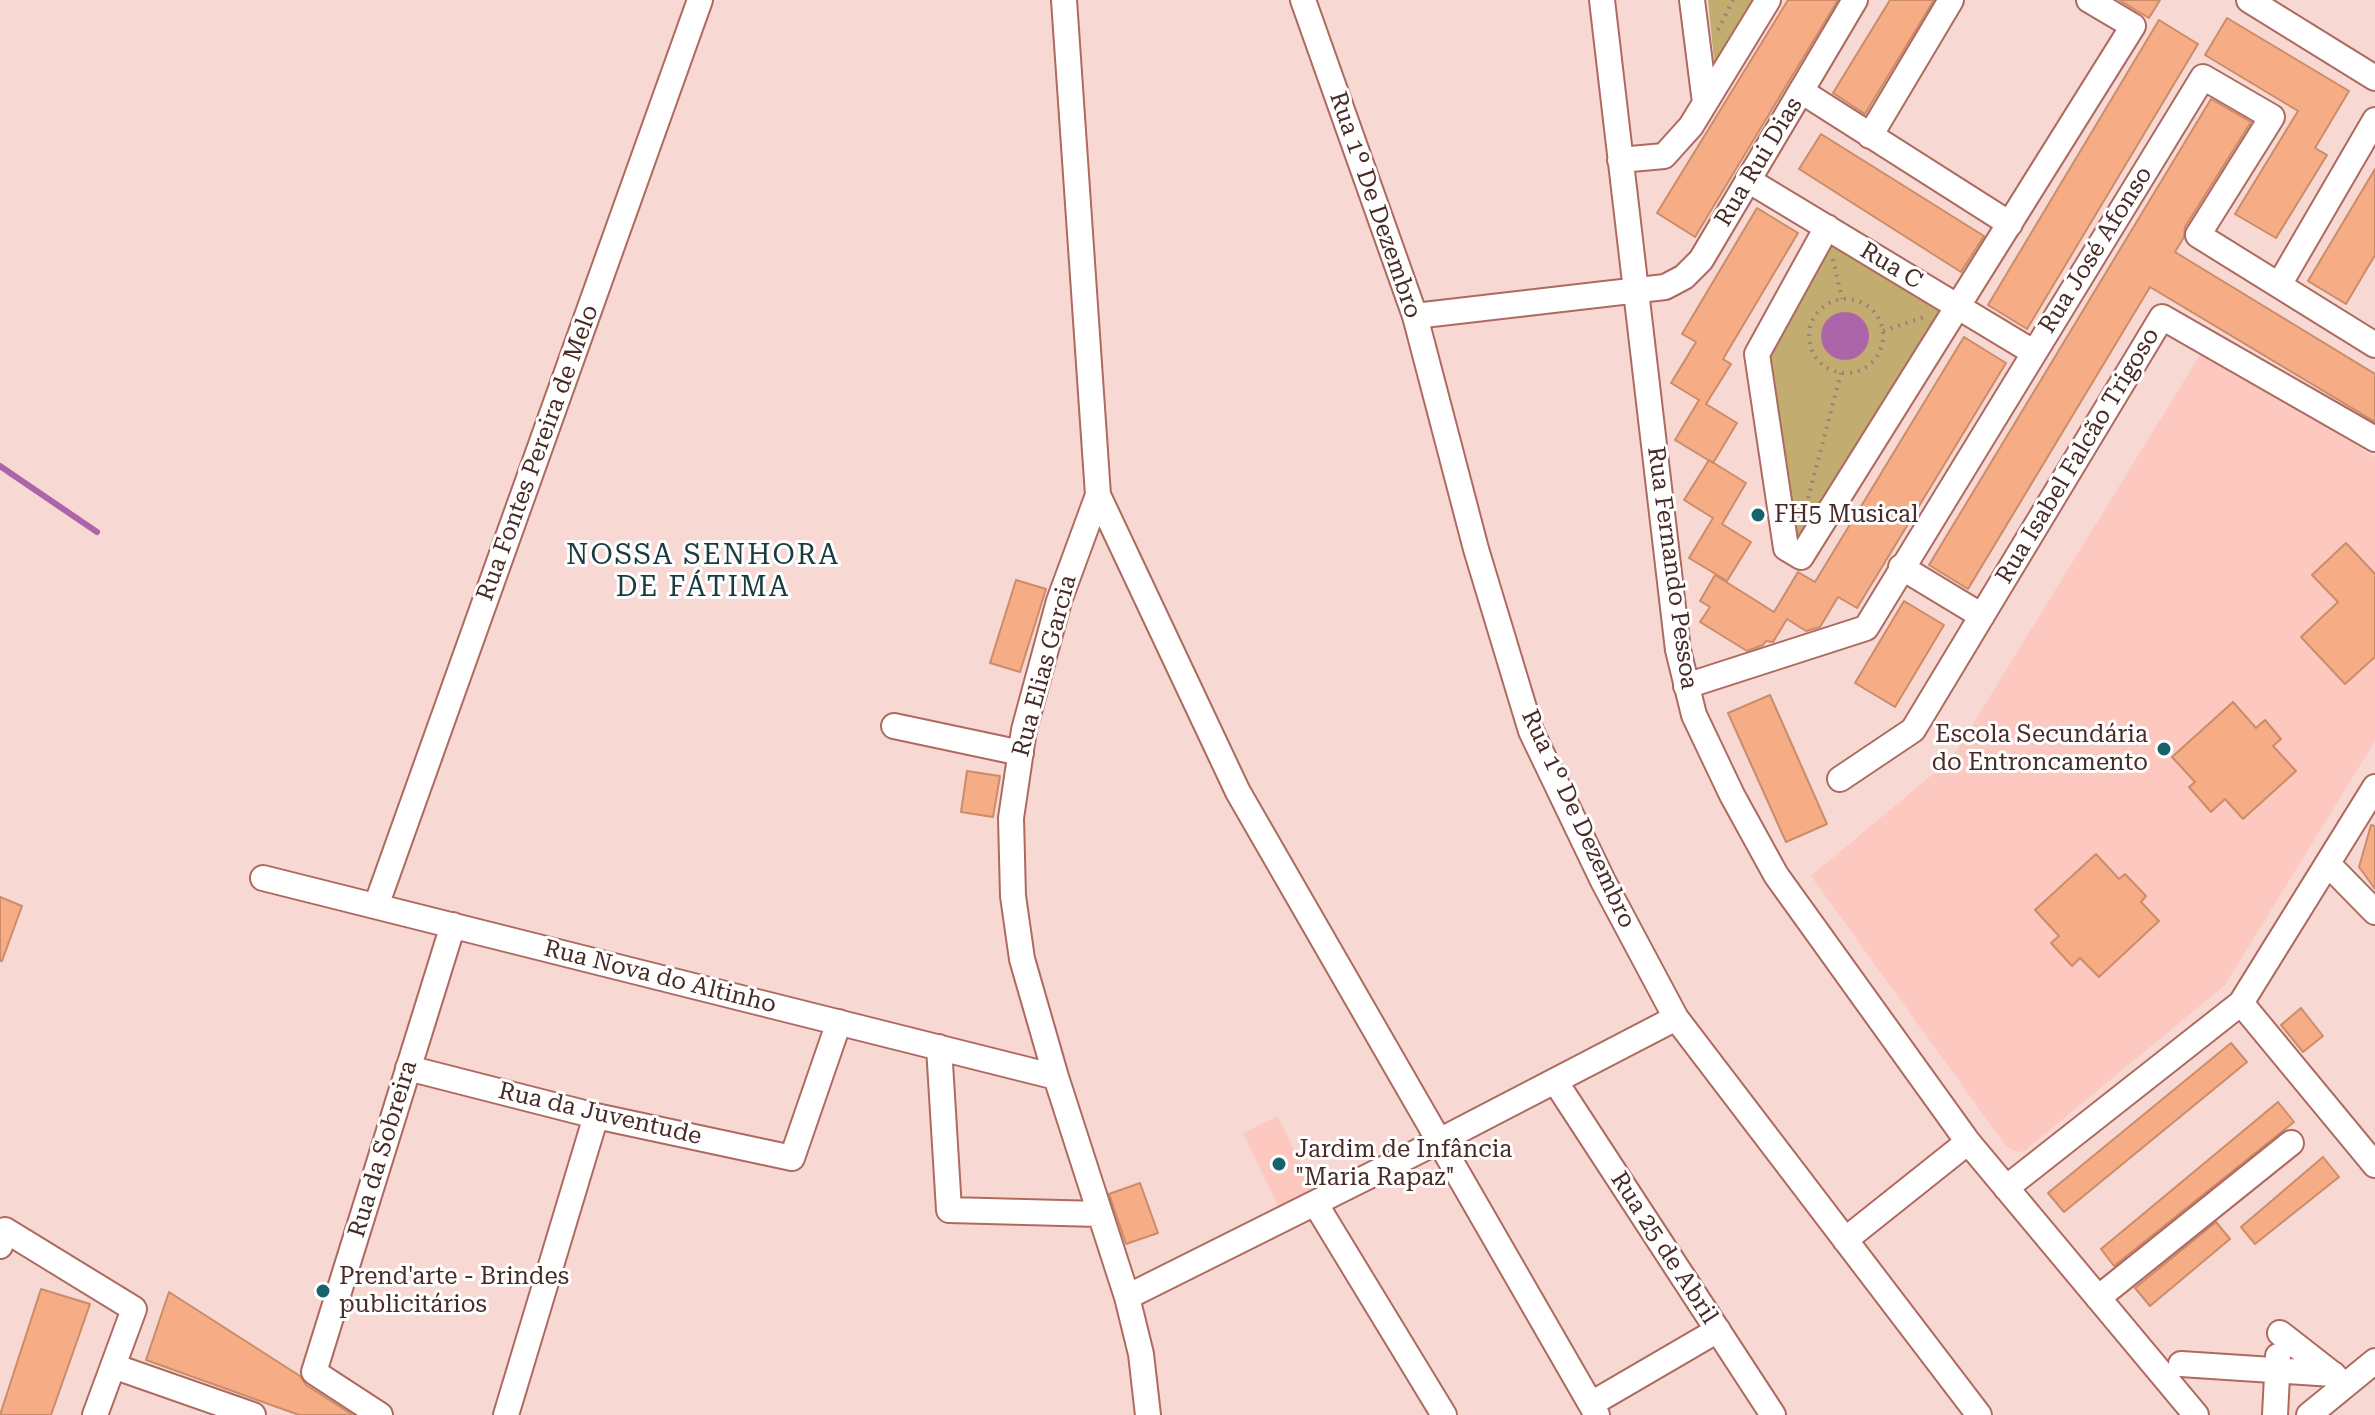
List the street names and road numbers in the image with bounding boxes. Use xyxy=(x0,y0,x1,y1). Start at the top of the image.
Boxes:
street label: Rua 1º De Dezembro xyxy=(1323,88,1427,322)
street label: Rua Rui Dias xyxy=(1709,92,1809,232)
street label: Rua José Afonso xyxy=(2033,161,2159,339)
street label: Rua C xyxy=(1855,236,1927,296)
street label: Rua Fontes Pereira de Melo xyxy=(471,301,605,605)
street label: Rua Isabel Falcão Trigoso xyxy=(1990,323,2166,589)
street label: Rua Fernando Pessoa xyxy=(1641,445,1703,691)
street label: Rua Elias Garcia xyxy=(1007,572,1083,760)
street label: Rua 1º De Dezembro xyxy=(1515,705,1641,933)
street label: Rua Nova do Altinho xyxy=(541,934,779,1020)
street label: Rua da Sobreira xyxy=(342,1057,424,1241)
street label: Rua da Juventude xyxy=(496,1077,704,1151)
street label: Rua 25 de Abril xyxy=(1604,1167,1724,1329)

